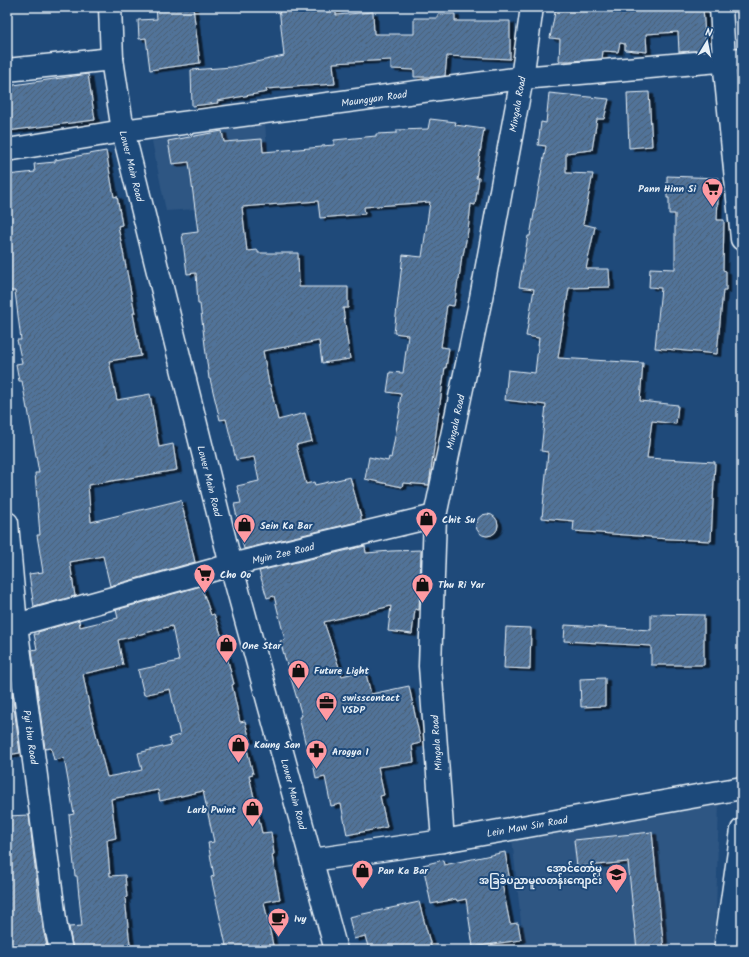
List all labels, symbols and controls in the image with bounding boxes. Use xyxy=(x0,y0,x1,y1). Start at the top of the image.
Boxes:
north arrow xyxy=(687,22,727,62)
text: N xyxy=(704,24,714,43)
street label: Mingala Road xyxy=(505,74,531,133)
street label: Maungyan Road xyxy=(340,86,409,112)
street label: Lower Main Road xyxy=(114,129,148,205)
supermarket icon: Pann Hinn Si xyxy=(699,175,725,208)
place label: Pann Hinn Si xyxy=(638,181,696,197)
street label: Mingala Road xyxy=(442,392,470,451)
street label: Lower Main Road xyxy=(192,444,226,520)
shop icon: Chit Su xyxy=(414,506,440,539)
shop icon: Sein Ka Bar xyxy=(232,512,258,545)
place label: Chit Su xyxy=(442,512,475,528)
place label: Sein Ka Bar xyxy=(260,518,313,534)
street label: Myin Zee Road xyxy=(250,539,317,569)
supermarket icon: Cho Oo xyxy=(192,561,218,594)
place label: Cho Oo xyxy=(220,567,251,583)
shop icon: Thu Ri Yar xyxy=(409,571,435,604)
place label: Thu Ri Yar xyxy=(438,577,485,593)
shop icon: One Star xyxy=(213,632,239,665)
place label: One Star xyxy=(242,638,282,654)
shop icon: Future Light xyxy=(285,657,311,690)
place label: Future Light xyxy=(314,663,369,679)
office icon: swisscontact VSDP xyxy=(314,690,340,723)
place label: swisscontact VSDP xyxy=(342,690,400,718)
street label: Pyi thu Road xyxy=(18,709,42,766)
street label: Mingala Road xyxy=(427,713,447,772)
shop icon: Kaung San xyxy=(225,731,251,764)
place label: Kaung San xyxy=(254,737,301,753)
pharmacy icon: Arogya 1 xyxy=(303,738,329,771)
place label: Arogya 1 xyxy=(332,744,368,760)
street label: Lower Main Road xyxy=(276,757,310,833)
shop icon: Larb Pwint xyxy=(239,796,265,829)
place label: Larb Pwint xyxy=(187,802,236,818)
street label: Lein Maw Sin Road xyxy=(485,812,570,842)
shop icon: Pan Ka Bar xyxy=(349,857,375,890)
place label: အောင်တော်မူ အခြခံပညာမူလတန်းကျောင်း xyxy=(479,861,602,890)
school or university icon: အောင်တော်မူ အခြခံပညာမူလတန်းကျောင်း xyxy=(604,861,630,894)
place label: Pan Ka Bar xyxy=(378,863,428,879)
cafe icon: Ivy xyxy=(265,905,291,938)
place label: Ivy xyxy=(294,911,307,927)

